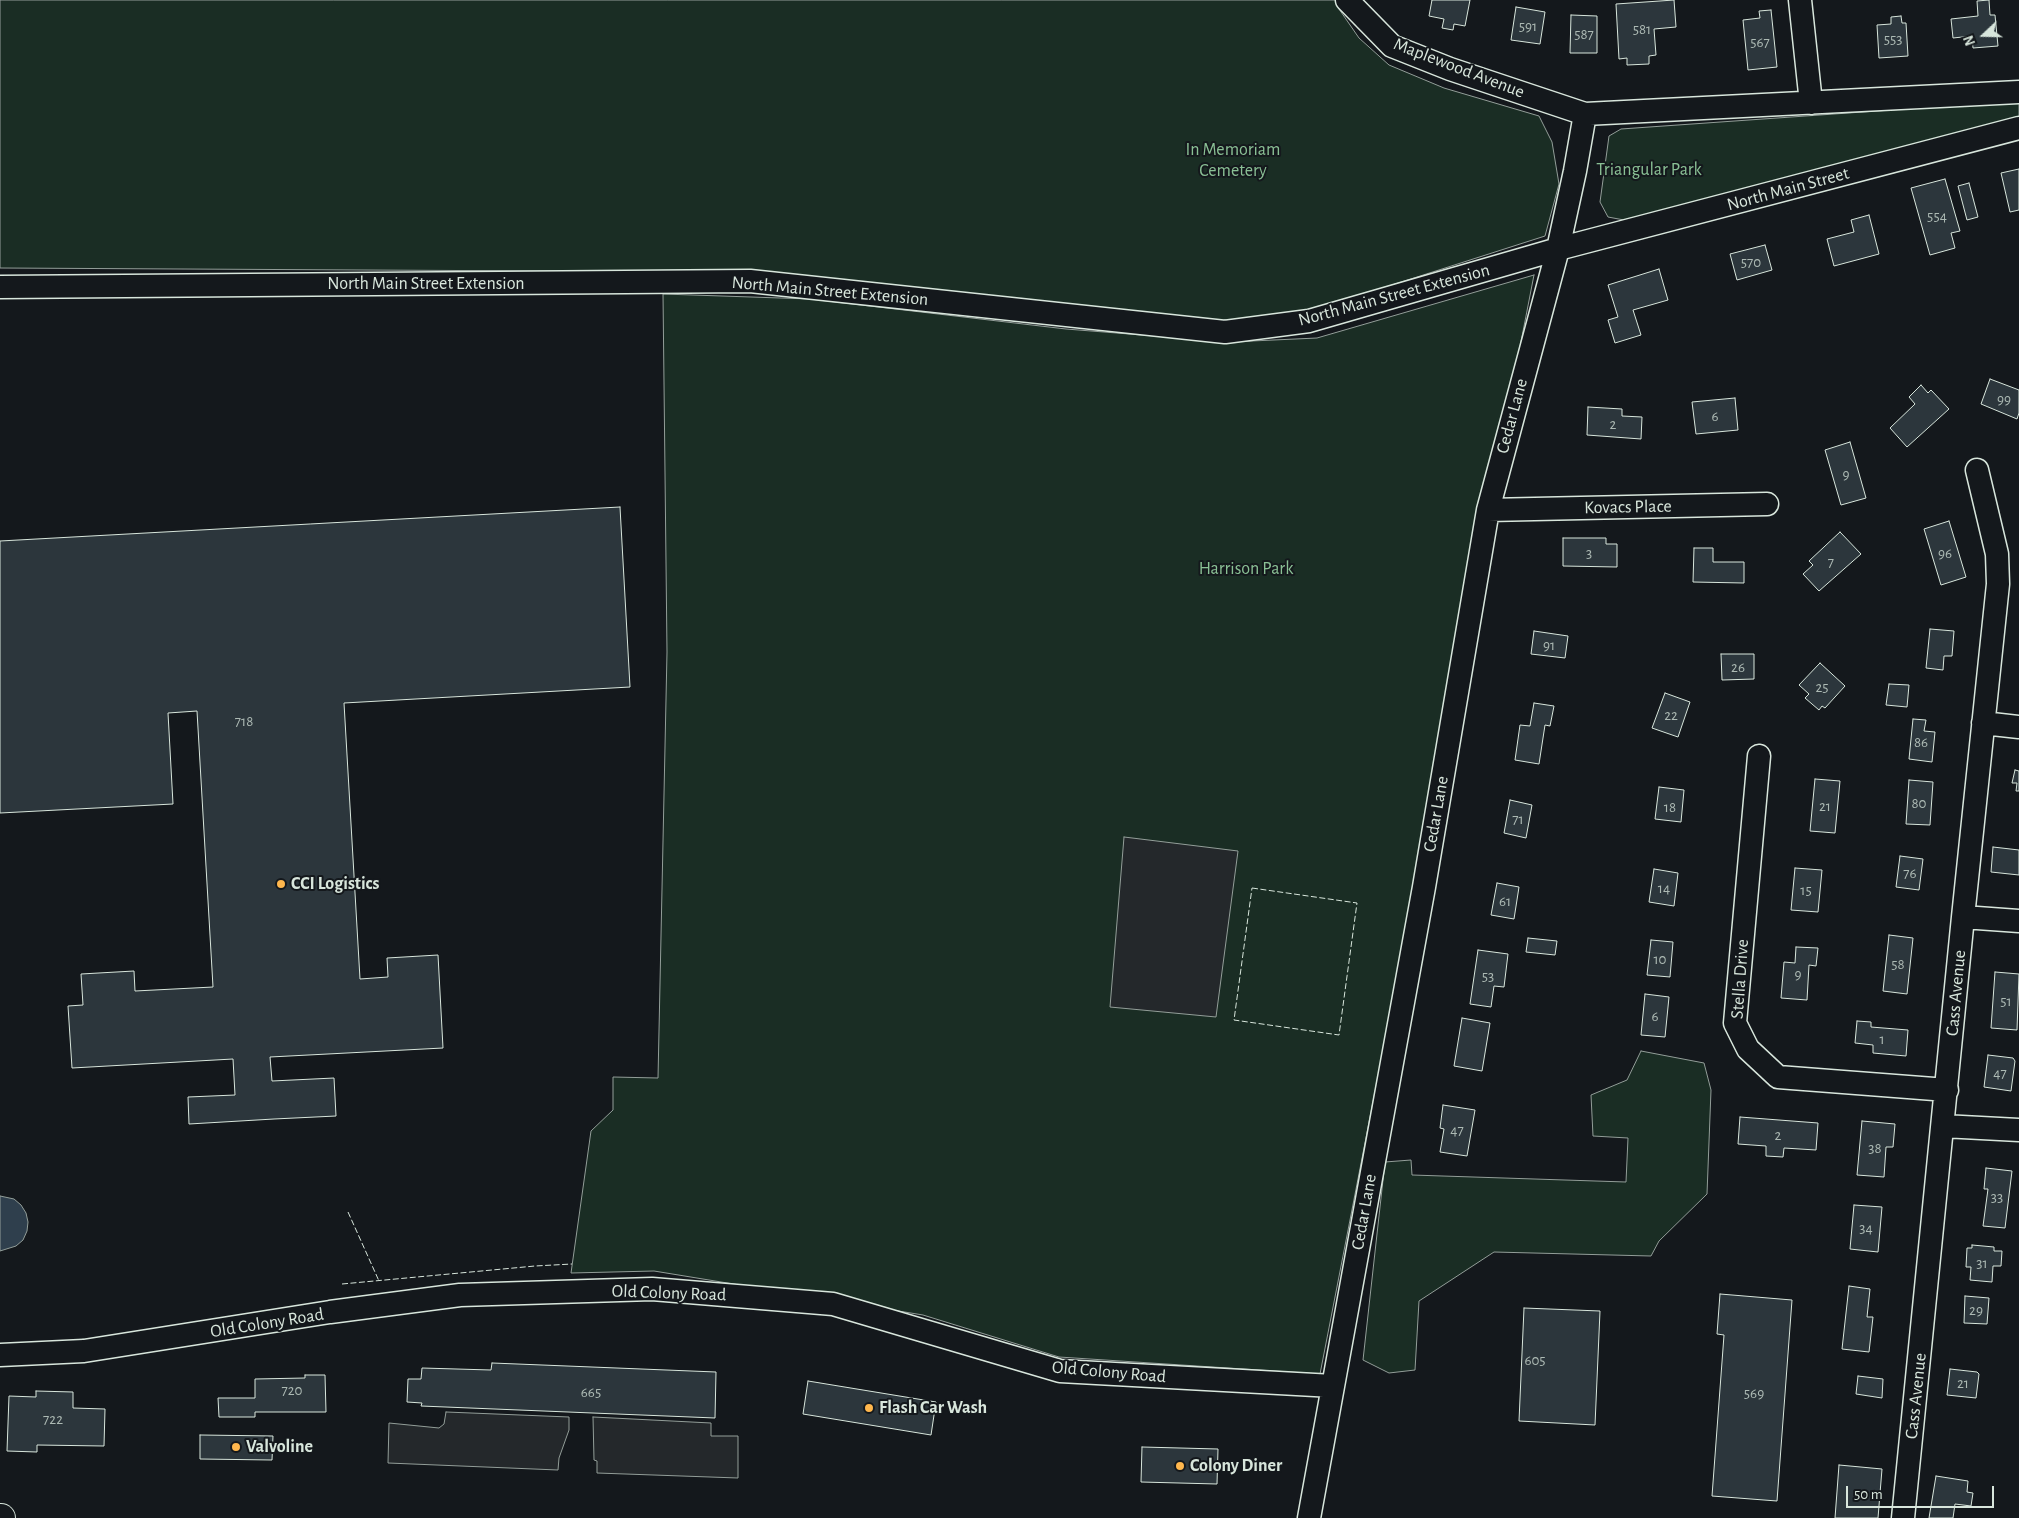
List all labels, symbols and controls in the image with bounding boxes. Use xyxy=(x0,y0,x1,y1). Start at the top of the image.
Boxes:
north arrow xyxy=(1959,10,2009,60)
house number: 591 xyxy=(1519,17,1537,35)
house number: 581 xyxy=(1633,20,1651,38)
house number: 587 xyxy=(1574,25,1594,43)
house number: 553 xyxy=(1884,30,1902,48)
street label: Maplewood Avenue xyxy=(1390,33,1528,103)
house number: 567 xyxy=(1750,33,1770,51)
text: N xyxy=(1962,33,1978,47)
park label: In Memoriam Cemetery xyxy=(1186,139,1280,182)
park label: Triangular Park xyxy=(1596,159,1702,181)
street label: North Main Street xyxy=(1724,162,1852,216)
house number: 554 xyxy=(1927,207,1947,225)
house number: 570 xyxy=(1741,253,1761,271)
street label: North Main Street Extension xyxy=(1296,259,1492,331)
street label: North Main Street Extension xyxy=(731,272,929,310)
street label: North Main Street Extension xyxy=(327,273,525,295)
street label: Cedar Lane xyxy=(1492,376,1532,456)
house number: 99 xyxy=(1997,390,2011,408)
house number: 6 xyxy=(1711,407,1719,425)
house number: 2 xyxy=(1610,415,1616,433)
house number: 9 xyxy=(1842,465,1850,483)
street label: Kovacs Place xyxy=(1584,495,1672,519)
house number: 3 xyxy=(1586,544,1592,562)
house number: 96 xyxy=(1938,544,1952,562)
house number: 7 xyxy=(1828,553,1834,571)
park label: Harrison Park xyxy=(1199,558,1293,580)
house number: 91 xyxy=(1543,636,1555,654)
house number: 26 xyxy=(1731,658,1745,676)
house number: 25 xyxy=(1815,678,1829,696)
house number: 22 xyxy=(1664,706,1678,724)
house number: 718 xyxy=(235,712,253,730)
house number: 86 xyxy=(1914,733,1928,751)
street label: Cedar Lane xyxy=(1419,774,1453,854)
house number: 80 xyxy=(1911,794,1927,812)
house number: 21 xyxy=(1819,797,1831,815)
house number: 18 xyxy=(1664,798,1676,816)
house number: 71 xyxy=(1512,810,1524,828)
house number: 76 xyxy=(1903,864,1917,882)
place label: CCI Logistics xyxy=(291,873,379,895)
marker: CCI Logistics xyxy=(275,878,287,890)
house number: 14 xyxy=(1658,879,1670,897)
house number: 15 xyxy=(1800,881,1812,899)
house number: 61 xyxy=(1499,892,1511,910)
street label: Stella Drive xyxy=(1726,938,1754,1020)
street label: Cass Avenue xyxy=(1941,949,1971,1037)
house number: 10 xyxy=(1653,950,1667,968)
house number: 58 xyxy=(1891,955,1905,973)
house number: 9 xyxy=(1794,965,1802,983)
house number: 53 xyxy=(1482,967,1494,985)
house number: 51 xyxy=(2000,992,2012,1010)
house number: 6 xyxy=(1651,1007,1659,1025)
house number: 1 xyxy=(1879,1030,1885,1048)
house number: 47 xyxy=(1993,1064,2007,1082)
house number: 47 xyxy=(1450,1121,1464,1139)
house number: 2 xyxy=(1775,1126,1781,1144)
house number: 38 xyxy=(1868,1139,1882,1157)
street label: Cedar Lane xyxy=(1347,1172,1381,1252)
house number: 33 xyxy=(1991,1188,2003,1206)
house number: 34 xyxy=(1859,1219,1873,1237)
house number: 31 xyxy=(1976,1254,1988,1272)
street label: Old Colony Road xyxy=(611,1280,727,1306)
house number: 29 xyxy=(1969,1301,1983,1319)
street label: Old Colony Road xyxy=(209,1303,325,1343)
house number: 605 xyxy=(1524,1351,1546,1369)
street label: Cass Avenue xyxy=(1901,1352,1931,1440)
street label: Old Colony Road xyxy=(1051,1356,1167,1388)
house number: 21 xyxy=(1957,1374,1969,1392)
house number: 720 xyxy=(282,1381,302,1399)
house number: 665 xyxy=(581,1383,601,1401)
house number: 569 xyxy=(1744,1384,1764,1402)
place label: Flash Car Wash xyxy=(879,1397,987,1419)
marker: Flash Car Wash xyxy=(863,1402,875,1414)
house number: 722 xyxy=(43,1410,63,1428)
place label: Valvoline xyxy=(246,1436,313,1458)
marker: Valvoline xyxy=(230,1441,242,1453)
place label: Colony Diner xyxy=(1190,1455,1282,1477)
marker: Colony Diner xyxy=(1174,1460,1186,1472)
scale bar xyxy=(1849,1476,1996,1508)
text: 50 m xyxy=(1854,1487,1883,1502)

